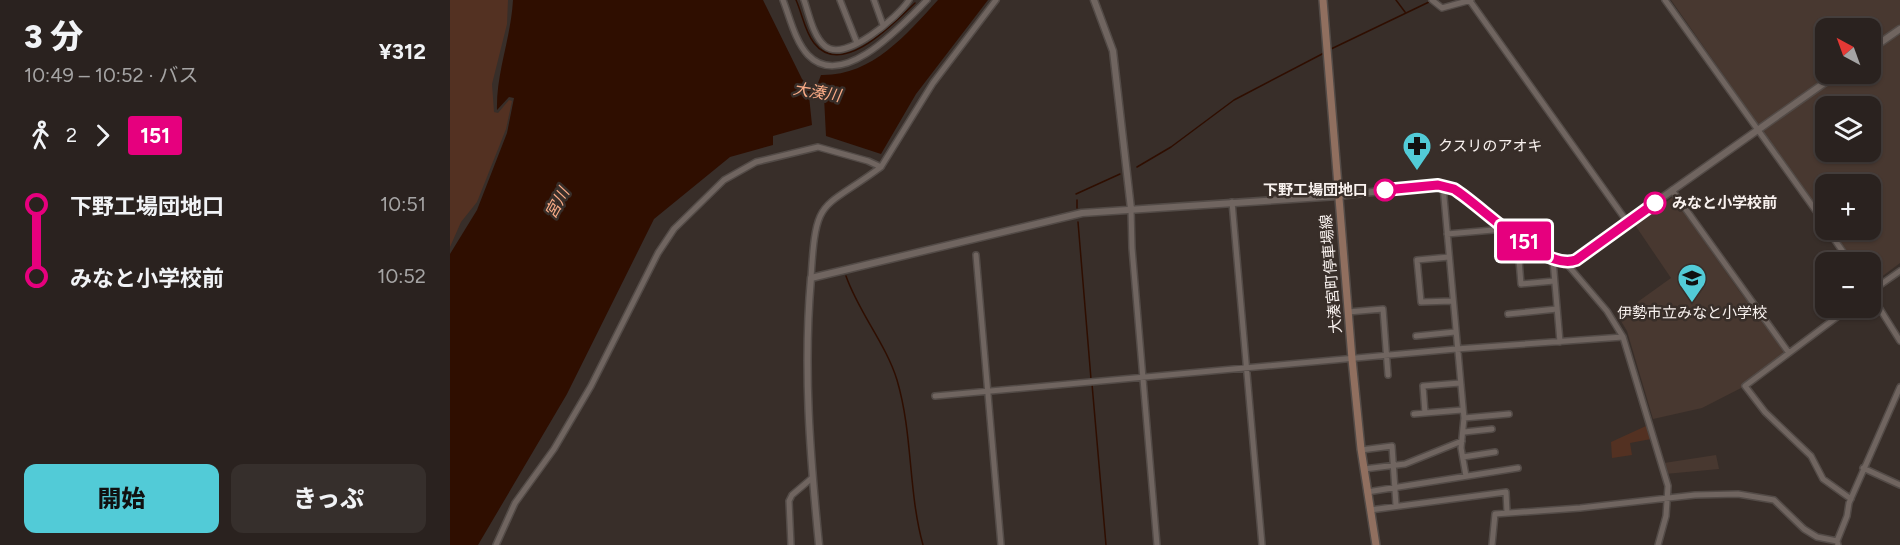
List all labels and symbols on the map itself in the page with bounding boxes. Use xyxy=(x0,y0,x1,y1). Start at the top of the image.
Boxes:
north arrow xyxy=(1815,18,1881,84)
water label: 大湊川 xyxy=(792,79,844,105)
pharmacy icon: クスリのアオキ xyxy=(1401,130,1433,172)
place label: クスリのアオキ xyxy=(1438,137,1543,155)
marker: 下野工場団地口 xyxy=(1374,179,1396,201)
place label: 下野工場団地口 xyxy=(1263,181,1368,199)
water label: 宮川 xyxy=(541,183,574,222)
marker: みなと小学校前 xyxy=(1644,192,1666,214)
place label: みなと小学校前 xyxy=(1672,194,1777,212)
street label: 大湊宮町停車場線 xyxy=(1317,213,1345,335)
line badge: 151 xyxy=(1490,222,1558,260)
school or university icon: 伊勢市立みなと小学校 xyxy=(1676,262,1708,304)
place label: 伊勢市立みなと小学校 xyxy=(1617,304,1767,322)

